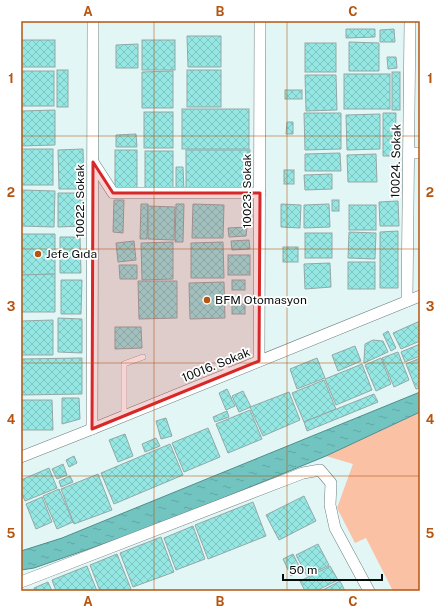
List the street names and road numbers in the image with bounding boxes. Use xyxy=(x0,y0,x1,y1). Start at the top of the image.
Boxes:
street label: 10024. Sokak xyxy=(388,123,404,198)
street label: 10023. Sokak xyxy=(240,153,254,228)
street label: 10022. Sokak xyxy=(73,164,87,238)
street label: 10016. Sokak xyxy=(180,345,252,385)

